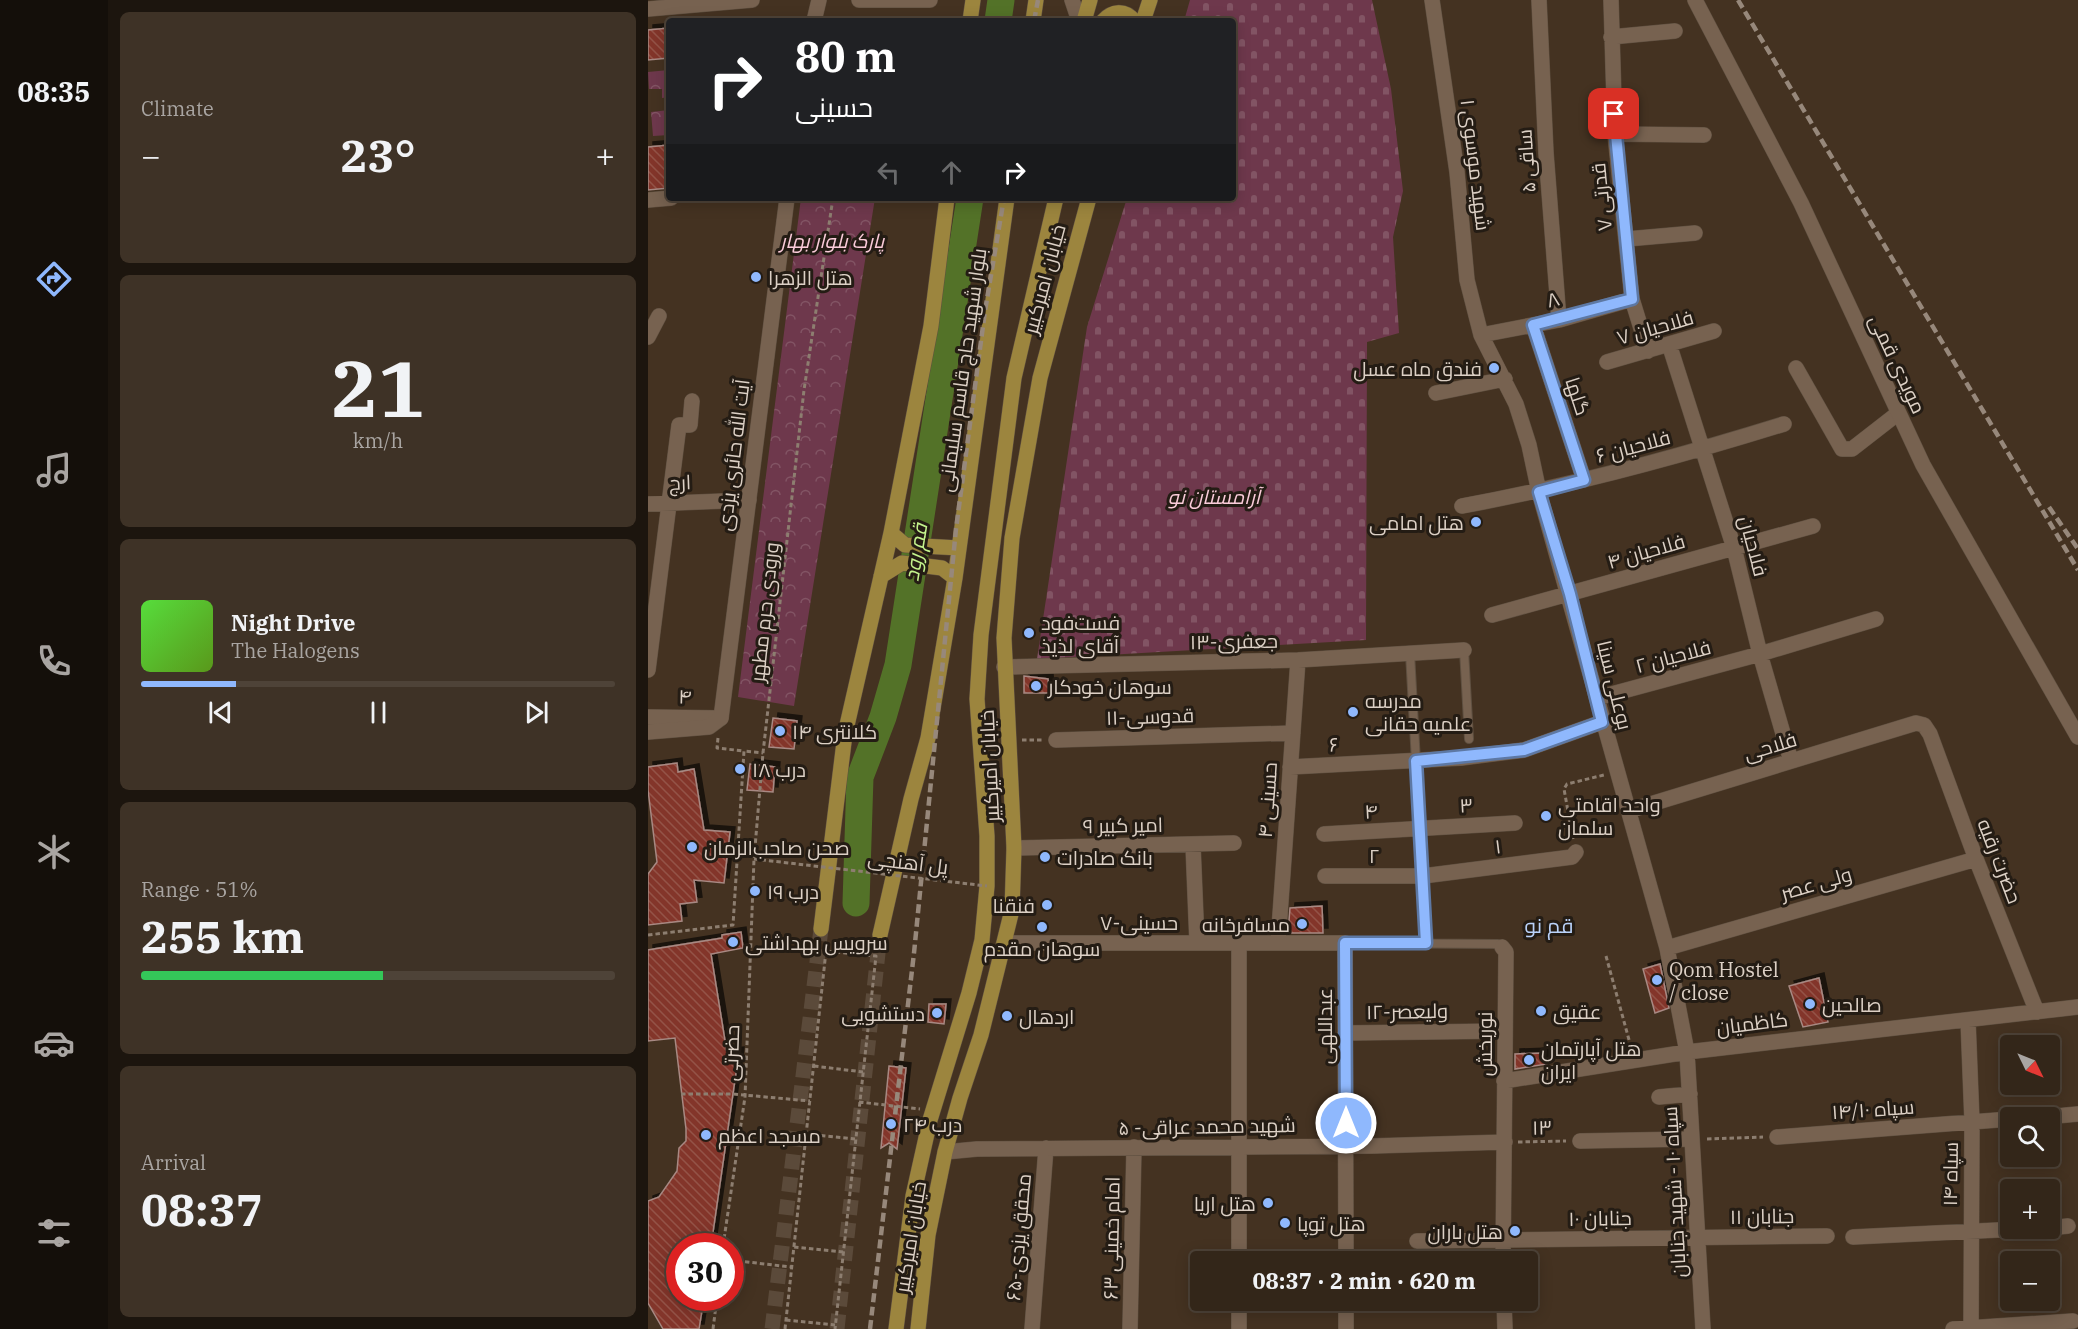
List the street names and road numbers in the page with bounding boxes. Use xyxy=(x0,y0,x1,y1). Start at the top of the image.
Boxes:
street label: شهید موسوی ۱ xyxy=(1455,98,1497,232)
street label: ساقی ۵ xyxy=(1510,128,1542,194)
street label: قدرتی ۷ xyxy=(1584,162,1618,232)
street label: خیابان امیرکبیر xyxy=(1016,221,1072,338)
street label: بلوار شهید حاج قاسم سلیمانی xyxy=(932,246,993,494)
street label: ۸ xyxy=(1544,284,1562,314)
street label: فلاحیان ۷ xyxy=(1613,303,1697,351)
street label: مویدی قمی xyxy=(1863,310,1933,418)
street label: گلها xyxy=(1559,373,1597,419)
street label: آیت الله‌ حائری‌ یزدی xyxy=(710,377,756,532)
street label: فلاحیان ۶ xyxy=(1593,423,1673,469)
street label: ارج xyxy=(668,468,692,497)
street label: فلاحیان xyxy=(1733,513,1775,579)
street label: فلاحیان ۴ xyxy=(1604,527,1688,575)
street label: ورودی حرم مطهر xyxy=(743,541,786,684)
street label: جعفری-۱۳ xyxy=(1190,627,1278,655)
street label: فلاحیان ۲ xyxy=(1632,633,1714,679)
street label: بوعلی سینا xyxy=(1591,637,1639,733)
street label: ۴ xyxy=(678,682,692,710)
street label: قدوسی-۱۱ xyxy=(1105,701,1195,731)
street label: خیابان امیرکبیر xyxy=(973,709,1005,824)
street label: فلاحی xyxy=(1740,725,1800,767)
street label: ۶ xyxy=(1329,730,1339,758)
street label: حسینی ۴ xyxy=(1251,761,1283,839)
street label: ۳ xyxy=(1459,791,1473,819)
street label: ۴ xyxy=(1364,797,1378,825)
street label: امیر کبیر ۹ xyxy=(1083,811,1163,839)
street label: حضرت رقیه xyxy=(1971,815,2029,907)
street label: ۱ xyxy=(1493,832,1503,860)
street label: ۲ xyxy=(1369,842,1379,869)
street label: پل آهنچی xyxy=(866,844,950,880)
street label: ولی عصر xyxy=(1776,860,1855,906)
street label: حسینی-۷ xyxy=(1100,909,1178,936)
street label: عبداللهی xyxy=(1311,988,1338,1064)
street label: ولیعصر-۱۲ xyxy=(1366,997,1448,1025)
street label: کاظمیان xyxy=(1715,1005,1789,1041)
street label: نوربخش xyxy=(1471,1012,1498,1076)
street label: حضرتی xyxy=(717,1024,745,1082)
street label: سپاه ۱۴/۱۰ xyxy=(1831,1093,1915,1125)
street label: سپاه ۱۰ - شهید جنابان xyxy=(1656,1106,1692,1278)
street label: شهید محمد عراقی- ۵ xyxy=(1118,1111,1296,1141)
street label: ۱۳ xyxy=(1532,1113,1552,1141)
street label: سپاه ۱۴ xyxy=(1936,1142,1964,1206)
street label: محقق یزدی-۶۵ xyxy=(999,1172,1037,1302)
street label: امام خمینی ۶۳ xyxy=(1096,1176,1127,1300)
street label: خیابان امیرکبیر xyxy=(888,1179,932,1296)
street label: جنابان ۱۱ xyxy=(1730,1202,1794,1230)
street label: جنابان ۱۰ xyxy=(1568,1204,1632,1232)

